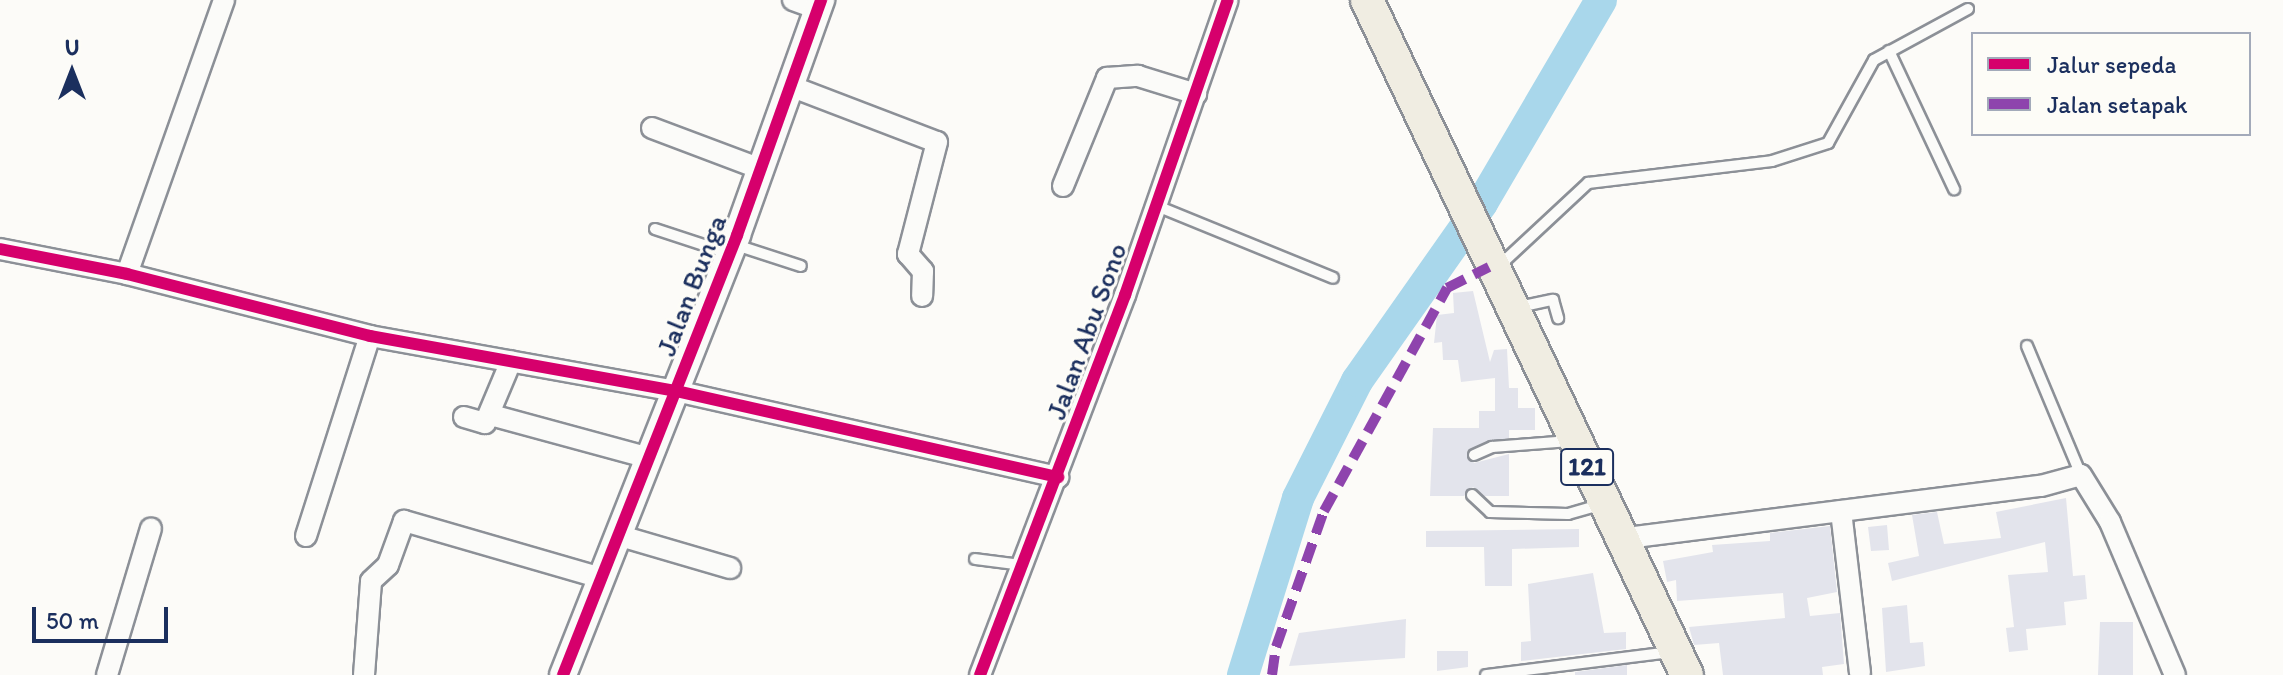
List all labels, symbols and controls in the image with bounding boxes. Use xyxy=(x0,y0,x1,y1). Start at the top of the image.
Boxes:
north arrow xyxy=(32,32,112,112)
legend xyxy=(1971,32,2251,136)
text: U xyxy=(65,34,79,61)
text: Jalur sepeda xyxy=(2047,50,2176,79)
text: Jalan setapak xyxy=(2047,90,2187,119)
street label: Jalan Bunga xyxy=(649,210,733,360)
street label: Jalan Abu Sono xyxy=(1039,238,1133,424)
road number: 121 xyxy=(1559,445,1615,489)
scale bar xyxy=(36,591,172,641)
text: 50 m xyxy=(46,606,99,635)

